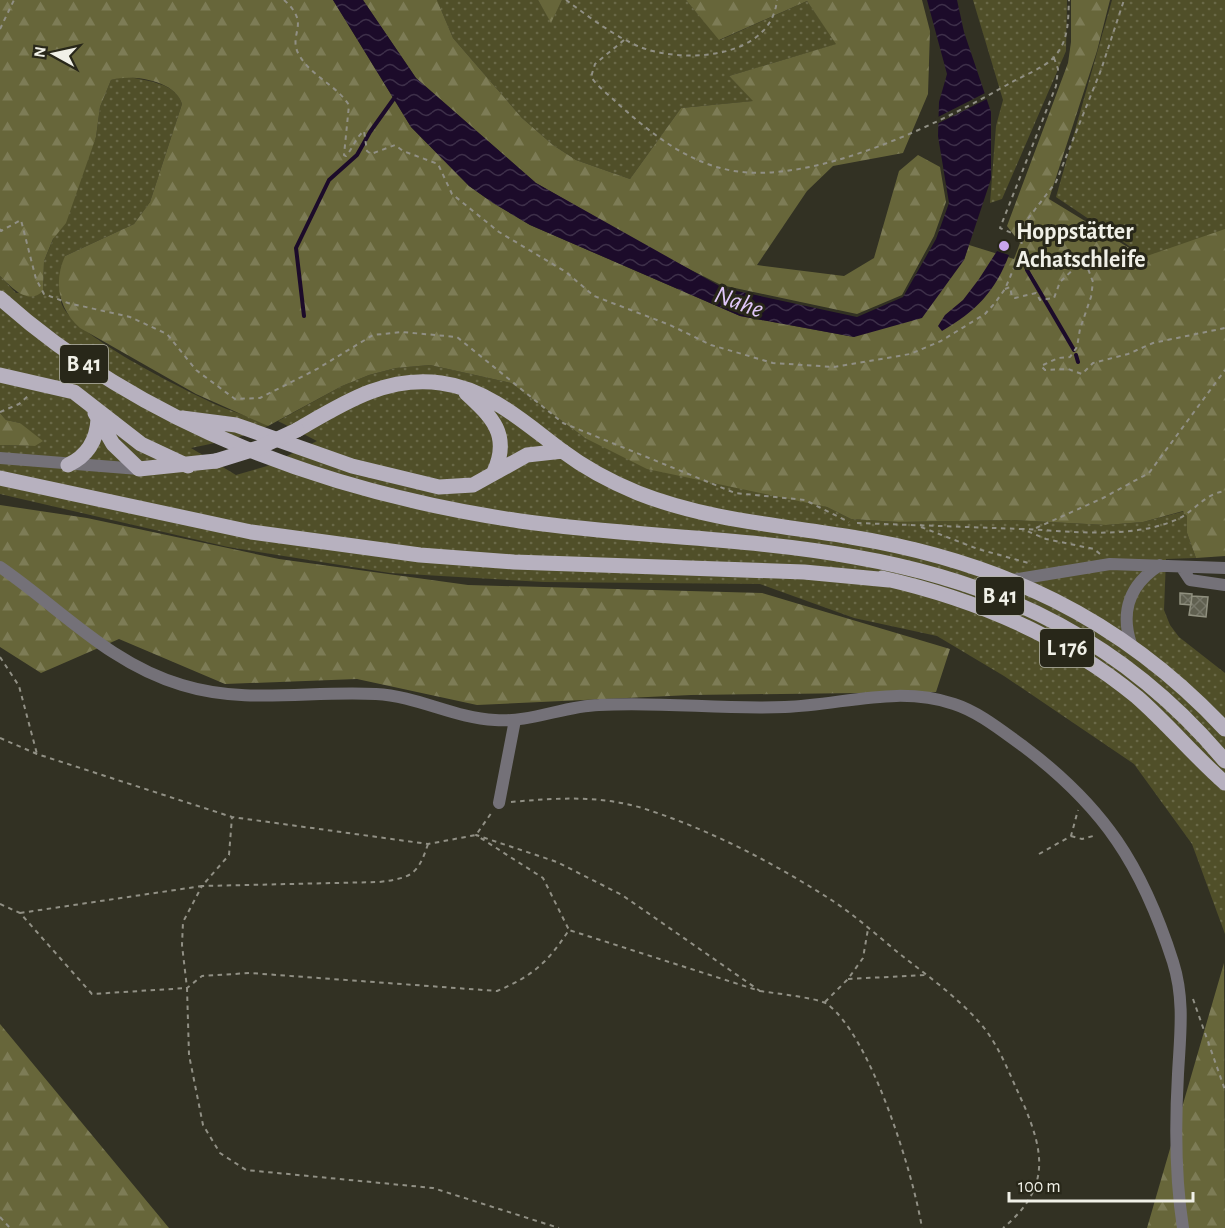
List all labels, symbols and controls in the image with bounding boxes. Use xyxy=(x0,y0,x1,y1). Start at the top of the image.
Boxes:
north arrow xyxy=(24,24,84,84)
text: N xyxy=(31,45,49,59)
place label: Hoppstätter Achatschleife xyxy=(1016,220,1146,272)
marker: Hoppstätter Achatschleife xyxy=(997,239,1011,253)
water label: Nahe xyxy=(711,281,767,323)
road number: B 41 xyxy=(60,345,108,383)
road number: B 41 xyxy=(976,577,1024,615)
road number: L 176 xyxy=(1040,629,1094,667)
scale bar xyxy=(1009,1165,1194,1203)
text: 100 m xyxy=(1018,1178,1061,1196)

